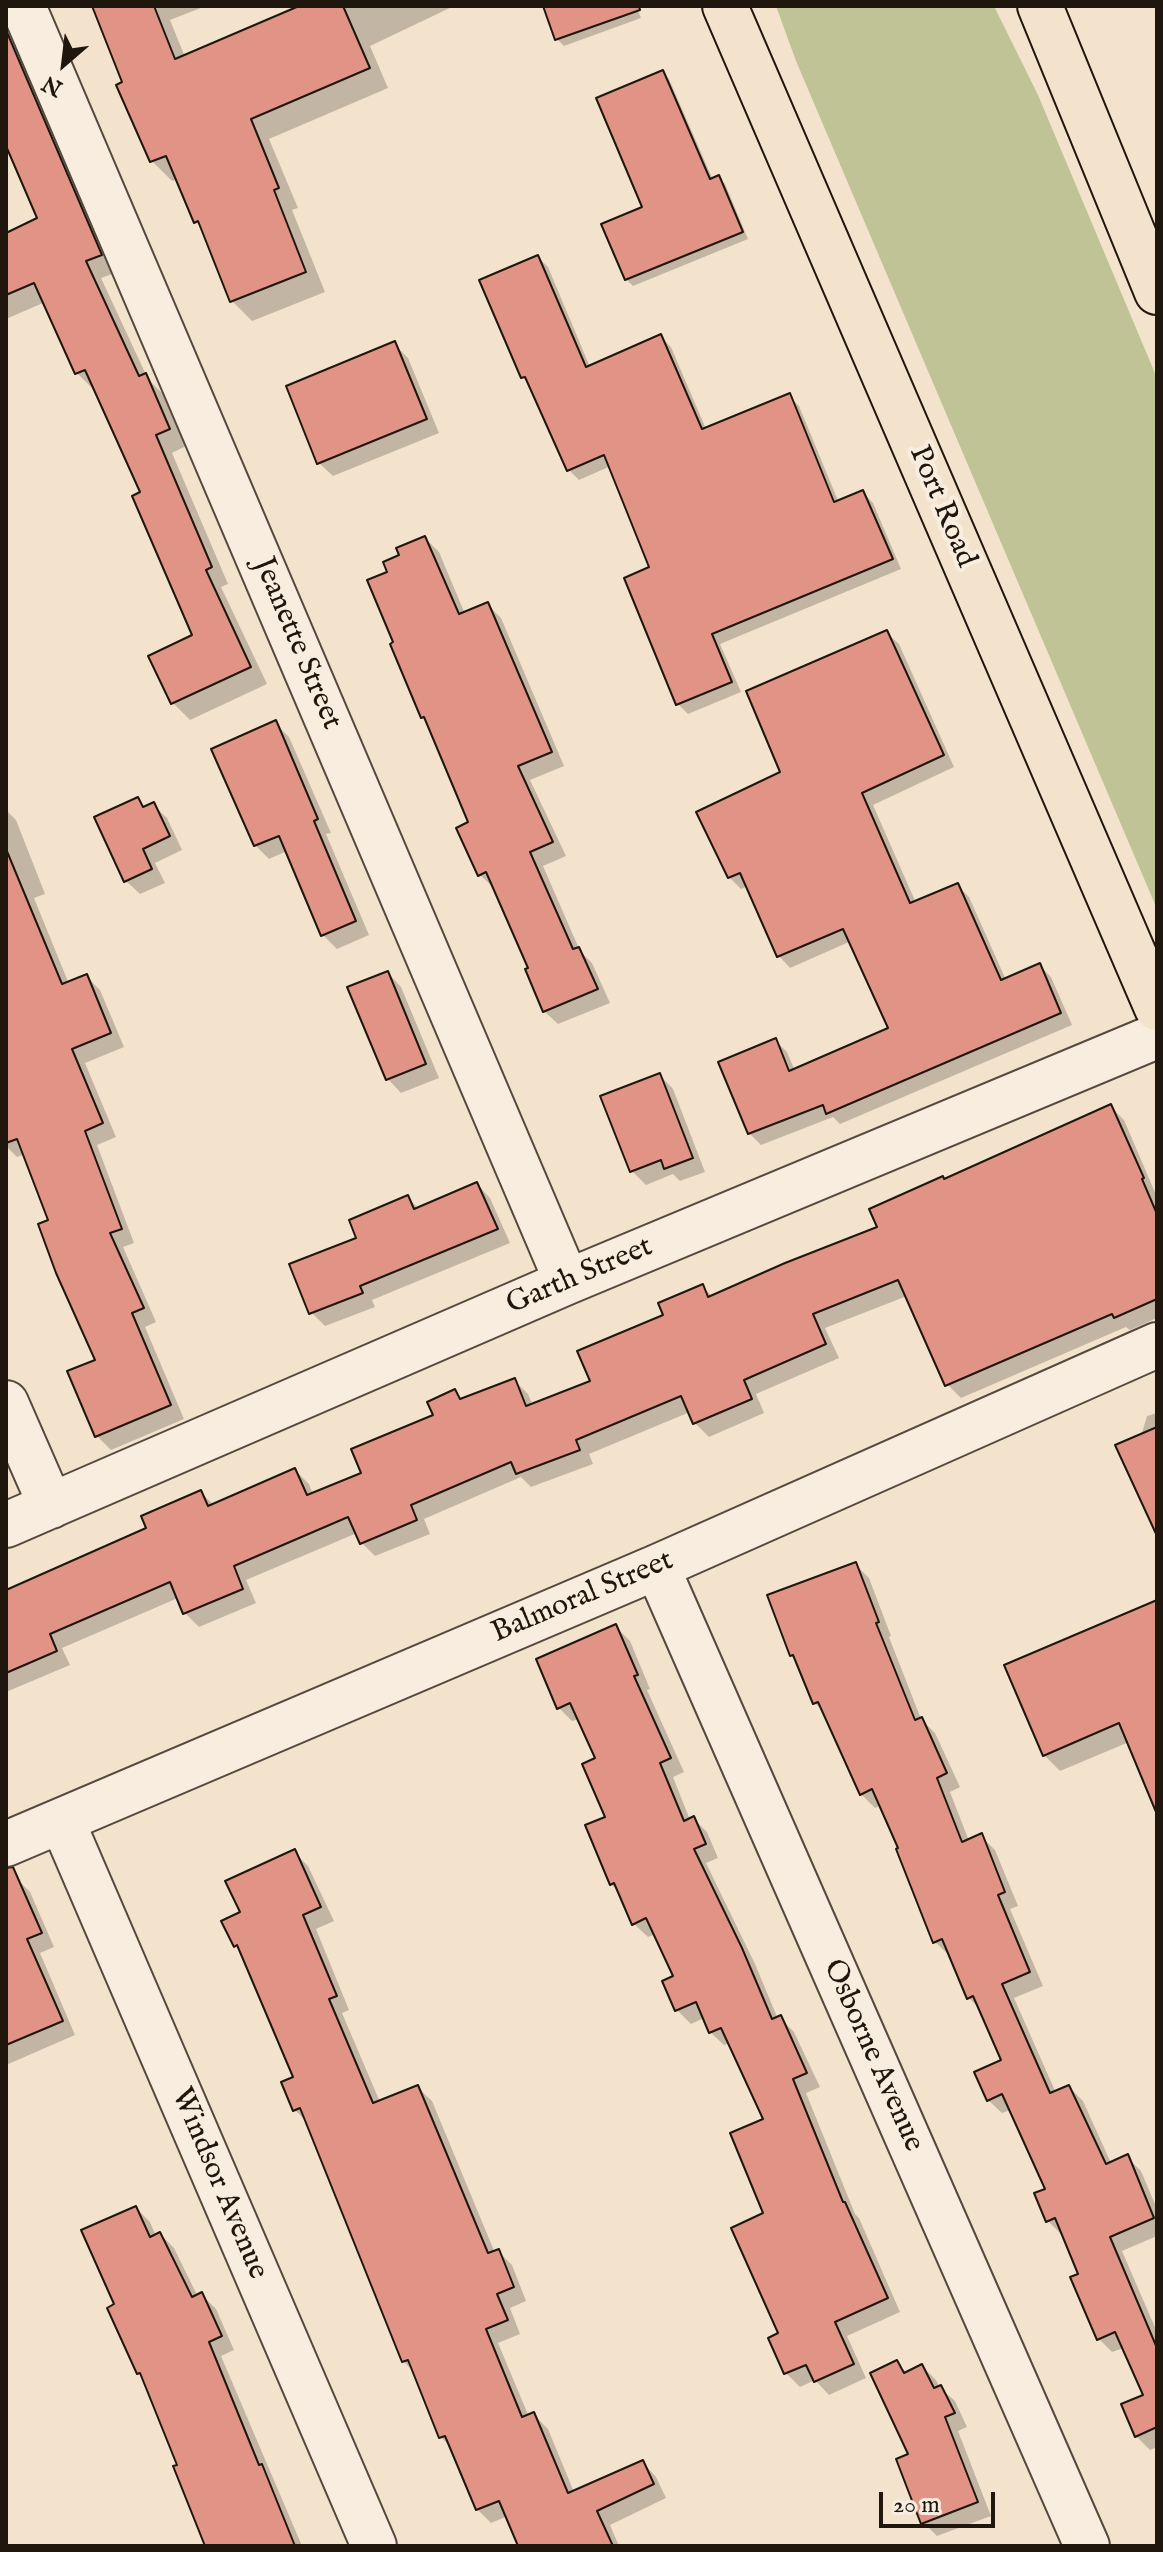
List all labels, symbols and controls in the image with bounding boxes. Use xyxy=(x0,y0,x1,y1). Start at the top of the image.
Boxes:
north arrow xyxy=(24,24,104,104)
text: N xyxy=(38,68,68,102)
street label: Port Road xyxy=(899,441,983,573)
street label: Jeanette Street xyxy=(244,553,348,735)
street label: Garth Street xyxy=(502,1230,658,1324)
street label: Balmoral Street xyxy=(487,1544,679,1652)
street label: Osborne Avenue xyxy=(814,1954,930,2158)
street label: Windsor Avenue xyxy=(161,2083,275,2285)
scale bar xyxy=(883,2476,999,2526)
text: 20 m xyxy=(893,2490,940,2521)

